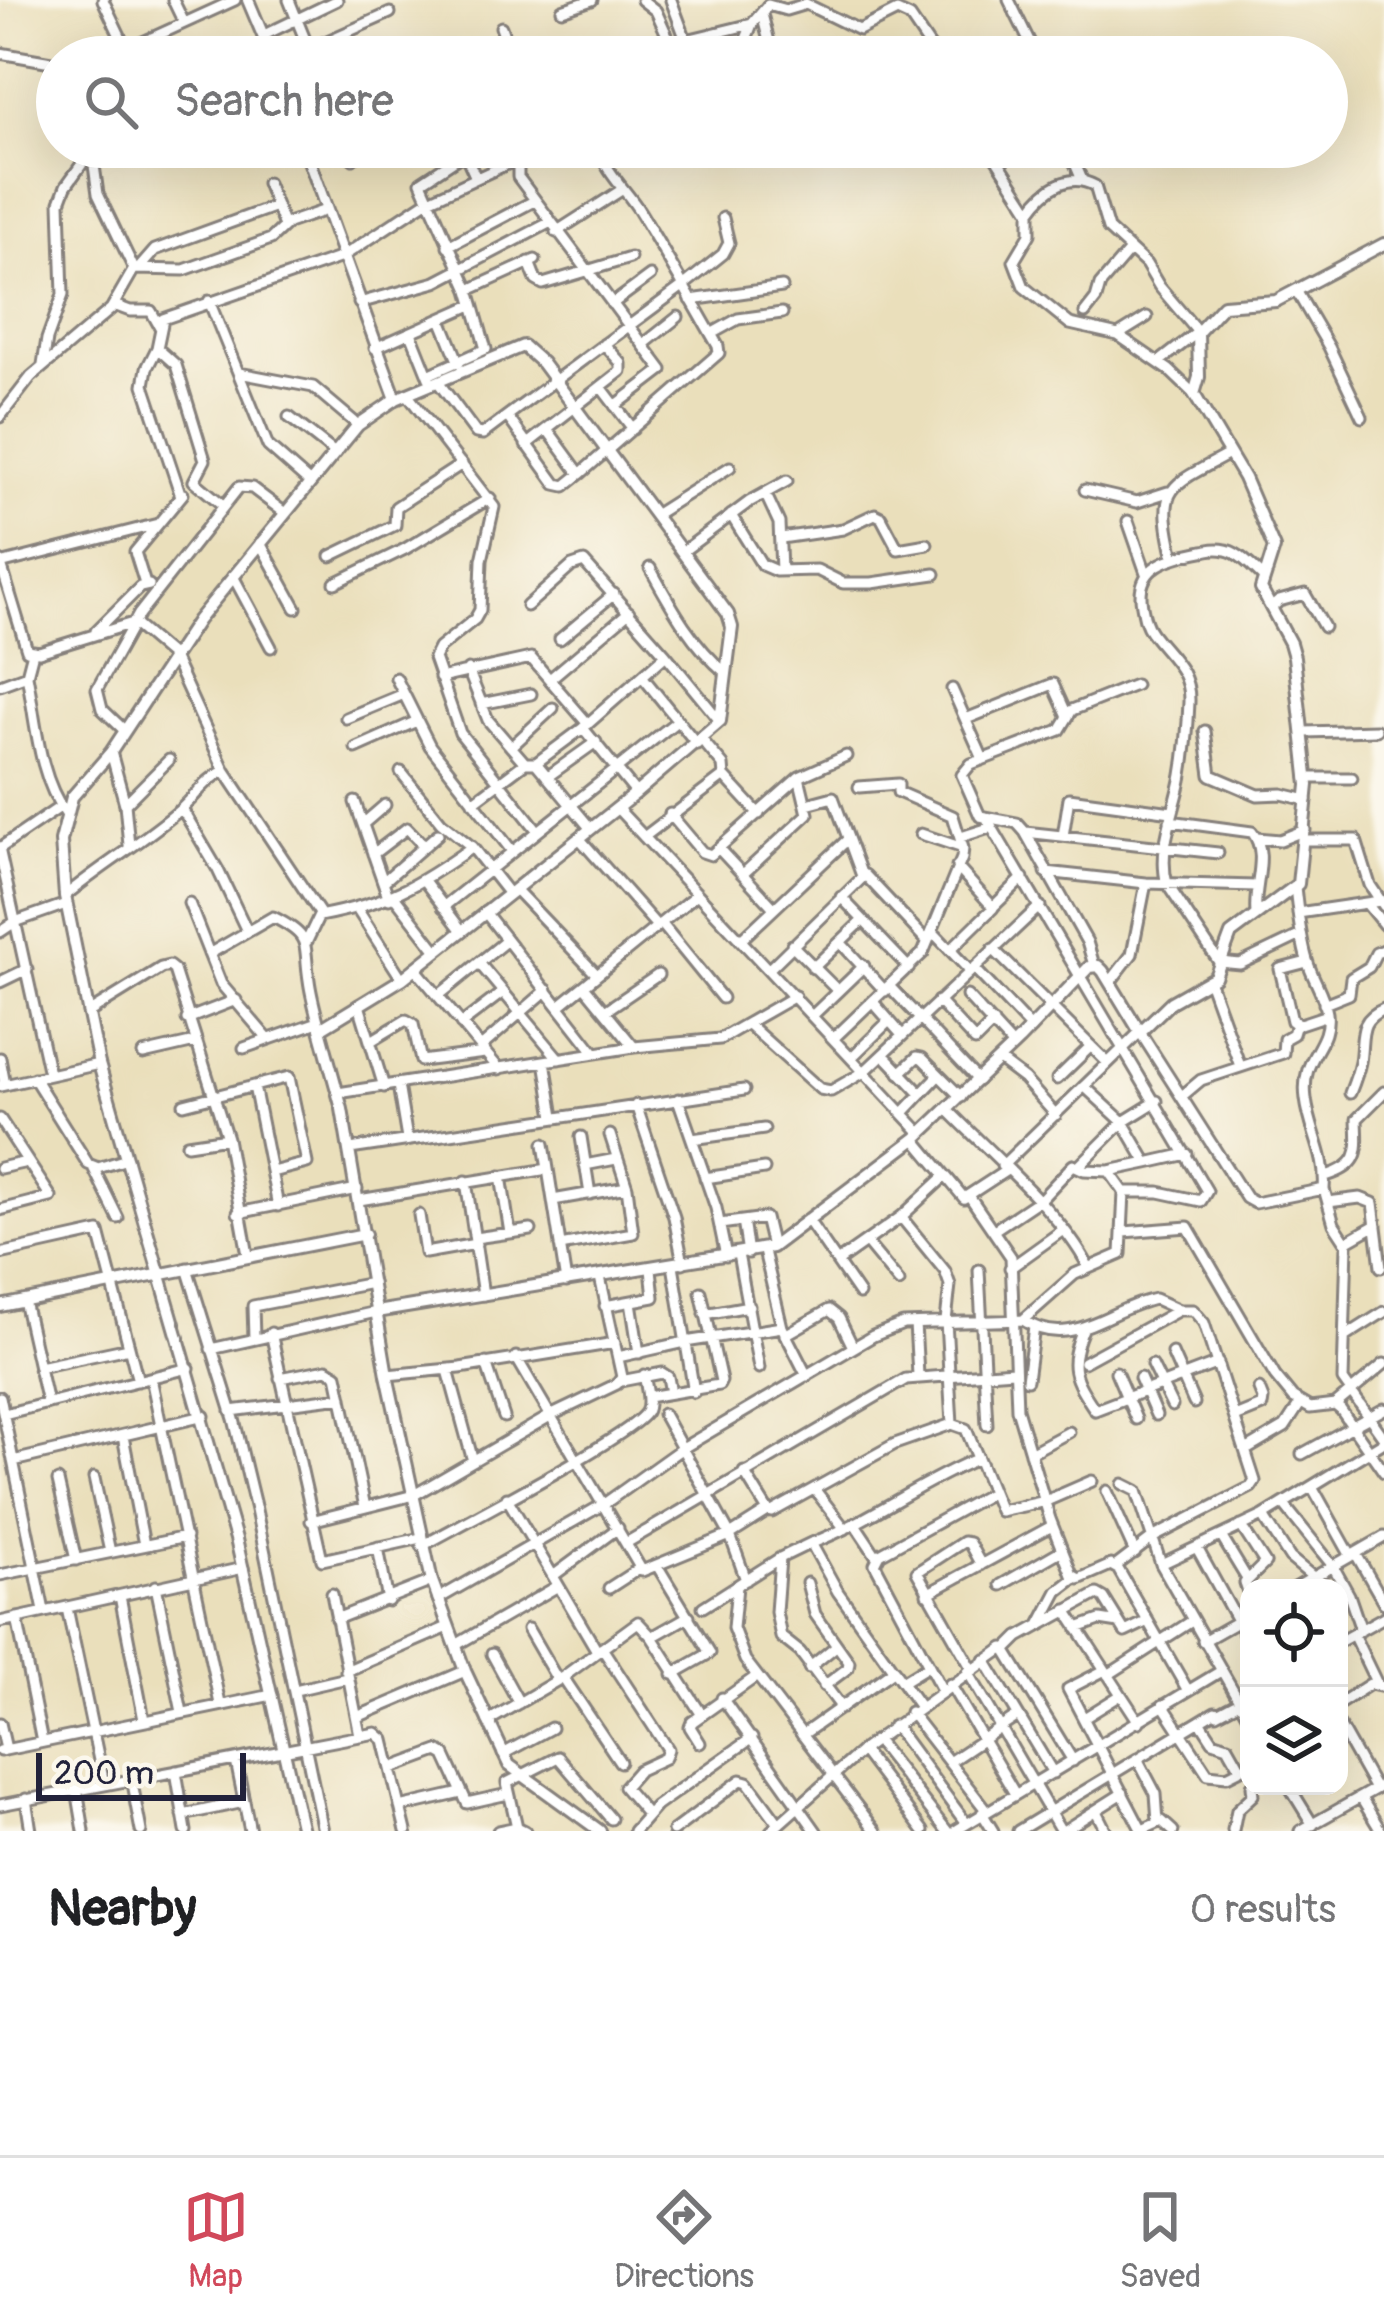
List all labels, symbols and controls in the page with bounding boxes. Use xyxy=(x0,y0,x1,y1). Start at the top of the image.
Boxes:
search box xyxy=(36,36,1348,168)
icon: search xyxy=(78,69,144,135)
text: Search here xyxy=(174,74,394,130)
map controls xyxy=(1240,1579,1348,1795)
button: locate xyxy=(1240,1579,1348,1687)
button: layers xyxy=(1240,1687,1348,1795)
scale bar xyxy=(36,1747,246,1800)
text: 200 m xyxy=(54,1753,154,1794)
text: Nearby xyxy=(48,1877,196,1941)
text: 0 results xyxy=(1190,1885,1336,1934)
tab: Map xyxy=(183,2184,249,2297)
tab: Directions xyxy=(614,2184,754,2297)
tab: Saved xyxy=(1119,2184,1201,2297)

